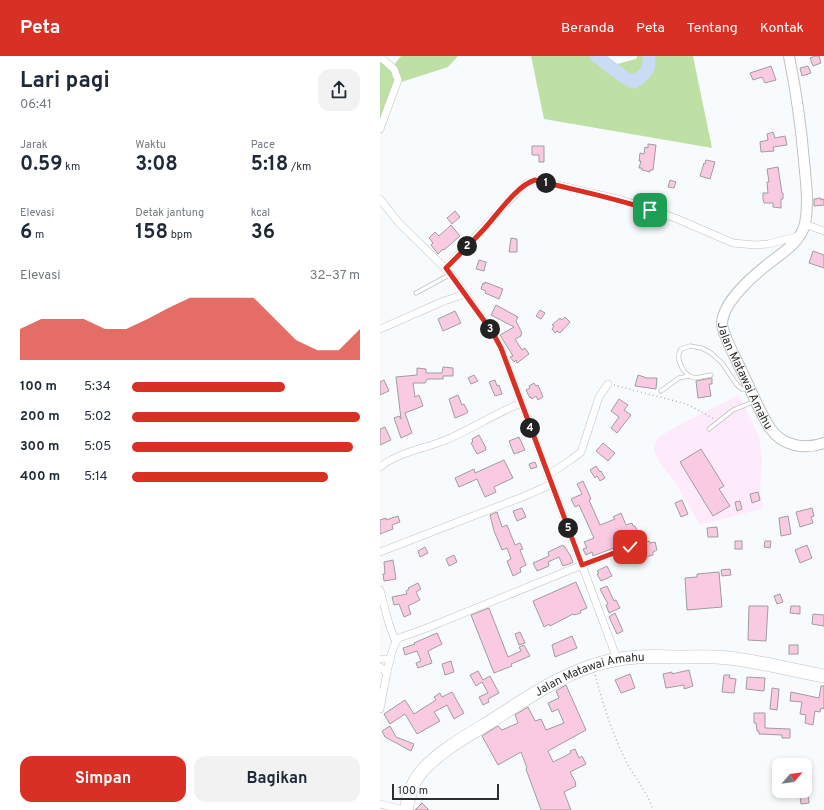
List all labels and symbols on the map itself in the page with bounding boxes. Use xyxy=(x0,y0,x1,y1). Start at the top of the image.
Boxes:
pin: 1 xyxy=(536,173,556,193)
pin xyxy=(633,193,667,227)
pin: 2 xyxy=(457,236,477,256)
pin: 3 xyxy=(480,319,500,339)
street label: Jalan Matawai Amahu xyxy=(713,321,776,433)
pin: 4 xyxy=(520,418,540,438)
pin: 5 xyxy=(558,518,578,538)
pin xyxy=(613,530,647,564)
street label: Jalan Matawai Amahu xyxy=(532,650,645,701)
north arrow xyxy=(772,758,812,798)
scale bar xyxy=(392,782,499,801)

